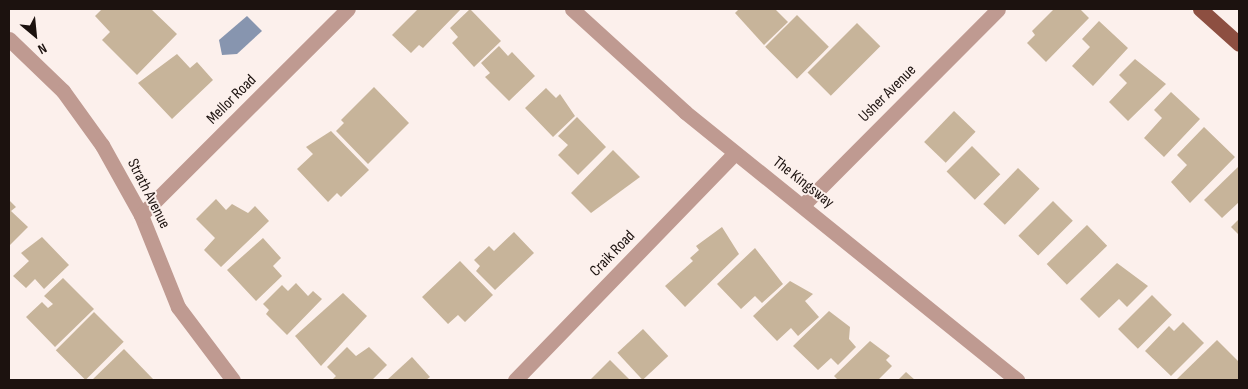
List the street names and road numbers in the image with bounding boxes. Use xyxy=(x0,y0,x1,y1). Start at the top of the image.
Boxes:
street label: Usher Avenue xyxy=(855,61,921,127)
street label: Mellor Road xyxy=(203,71,261,129)
street label: The Kingsway xyxy=(769,153,837,213)
street label: Strath Avenue xyxy=(122,156,174,232)
street label: Craik Road xyxy=(586,227,640,281)

